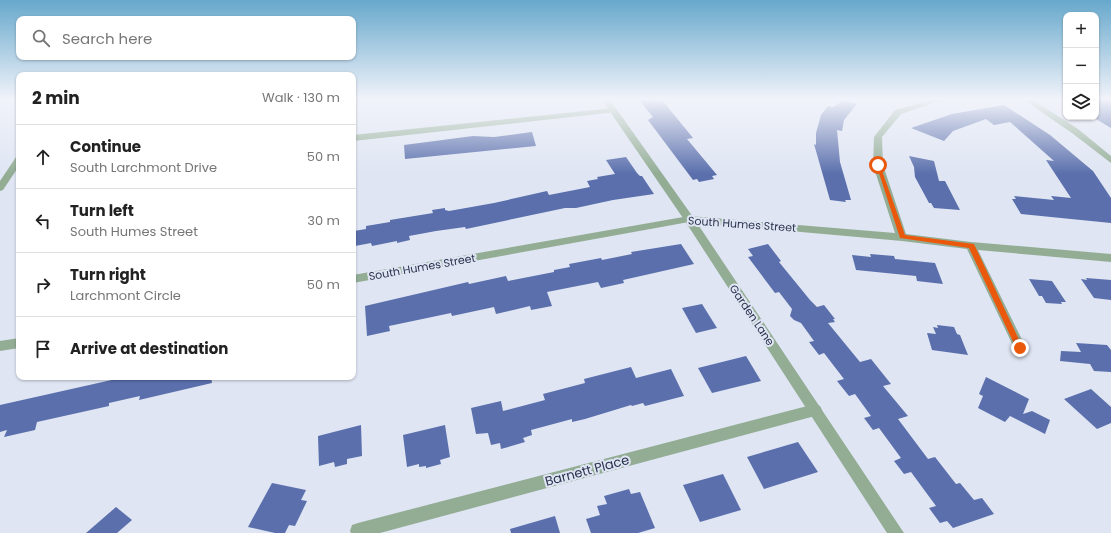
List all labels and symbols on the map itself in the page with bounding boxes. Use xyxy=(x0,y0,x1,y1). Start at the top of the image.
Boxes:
route start xyxy=(869,156,887,174)
street label: South Humes Street xyxy=(687,212,797,236)
street label: South Humes Street xyxy=(367,250,477,284)
street label: Garden Lane xyxy=(726,281,778,349)
route end xyxy=(1011,339,1029,357)
street label: Barnett Place xyxy=(543,450,631,491)

